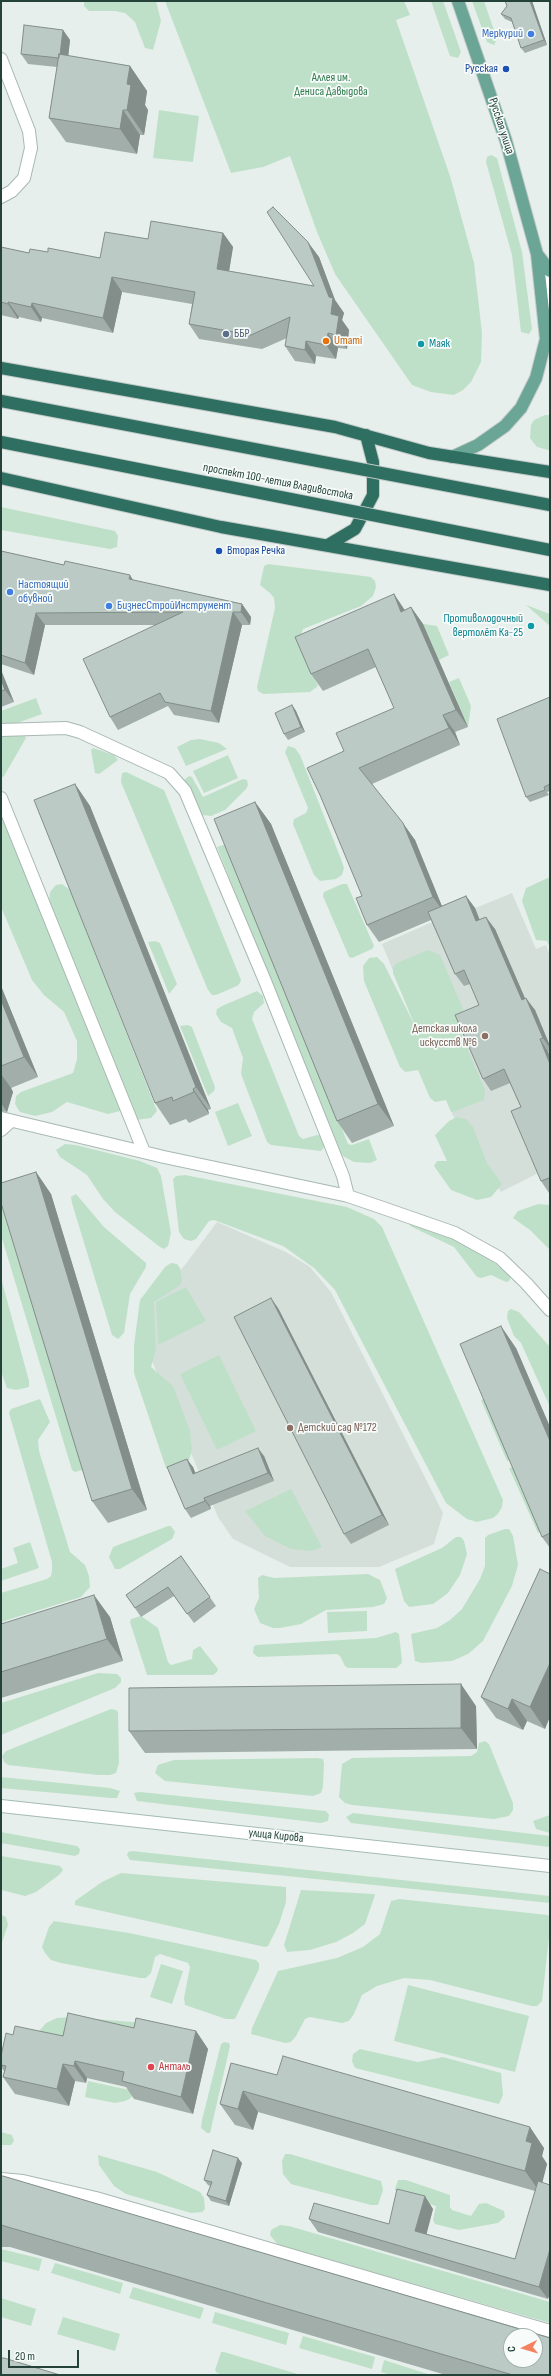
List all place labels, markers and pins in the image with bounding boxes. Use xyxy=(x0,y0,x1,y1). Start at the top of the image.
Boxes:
place label: Меркурий xyxy=(482,27,523,41)
marker: Меркурий xyxy=(526,29,536,39)
place label: Русская xyxy=(465,62,498,76)
marker: Русская xyxy=(501,64,511,74)
place label: ББР xyxy=(234,327,250,341)
marker: ББР xyxy=(221,329,231,339)
place label: Umami xyxy=(334,334,362,348)
marker: Umami xyxy=(321,336,331,346)
place label: Маяк xyxy=(429,337,450,351)
marker: Маяк xyxy=(416,339,426,349)
place label: Вторая Речка xyxy=(227,544,285,558)
marker: Вторая Речка xyxy=(214,546,224,556)
place label: Настоящий обувной xyxy=(18,578,69,606)
marker: Настоящий обувной xyxy=(5,587,15,597)
place label: БизнесСтройИнструмент xyxy=(117,599,231,613)
marker: БизнесСтройИнструмент xyxy=(104,601,114,611)
place label: Противолодочный вертолёт Ка-25 xyxy=(443,612,523,640)
marker: Противолодочный вертолёт Ка-25 xyxy=(526,621,536,631)
place label: Детская школа искусств №6 xyxy=(412,1022,477,1050)
marker: Детская школа искусств №6 xyxy=(480,1031,490,1041)
place label: Детский сад №172 xyxy=(298,1421,377,1435)
marker: Детский сад №172 xyxy=(285,1423,295,1433)
place label: Анталь xyxy=(159,2060,191,2074)
marker: Анталь xyxy=(146,2062,156,2072)

